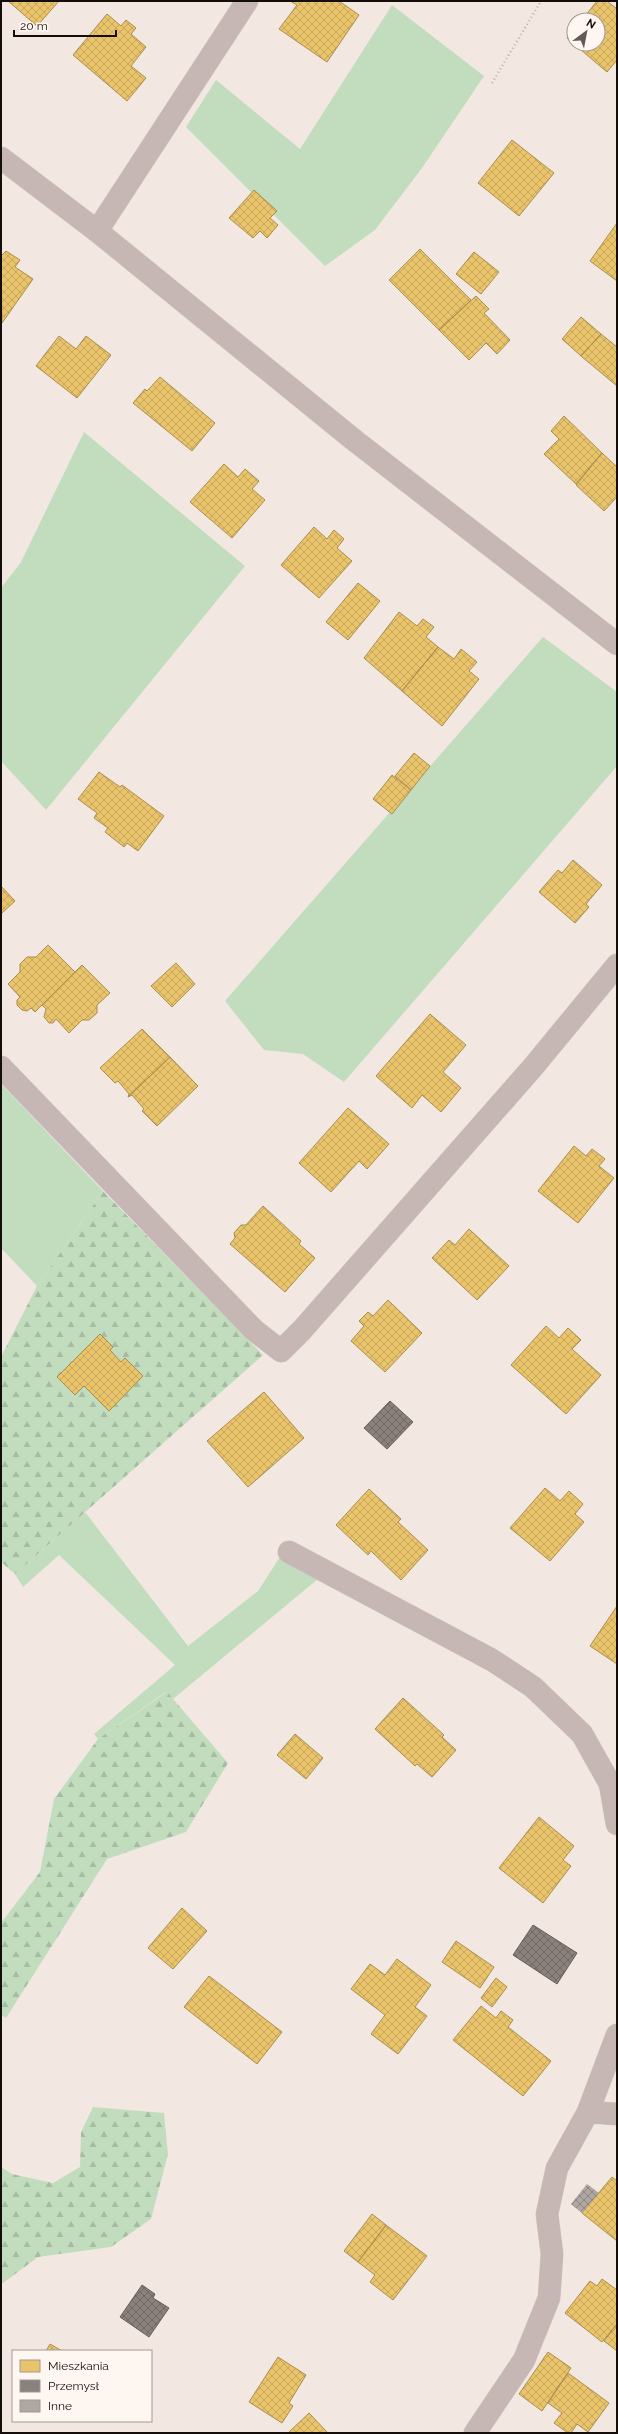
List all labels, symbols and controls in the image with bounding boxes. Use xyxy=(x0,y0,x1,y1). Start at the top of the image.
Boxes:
scale bar xyxy=(14,12,116,38)
north arrow xyxy=(566,12,606,52)
text: N xyxy=(584,16,598,32)
text: 20 m xyxy=(20,19,48,33)
legend xyxy=(12,2350,152,2422)
text: Mieszkania xyxy=(48,2359,109,2373)
text: Przemysł xyxy=(48,2379,100,2393)
text: Inne xyxy=(48,2399,72,2413)

